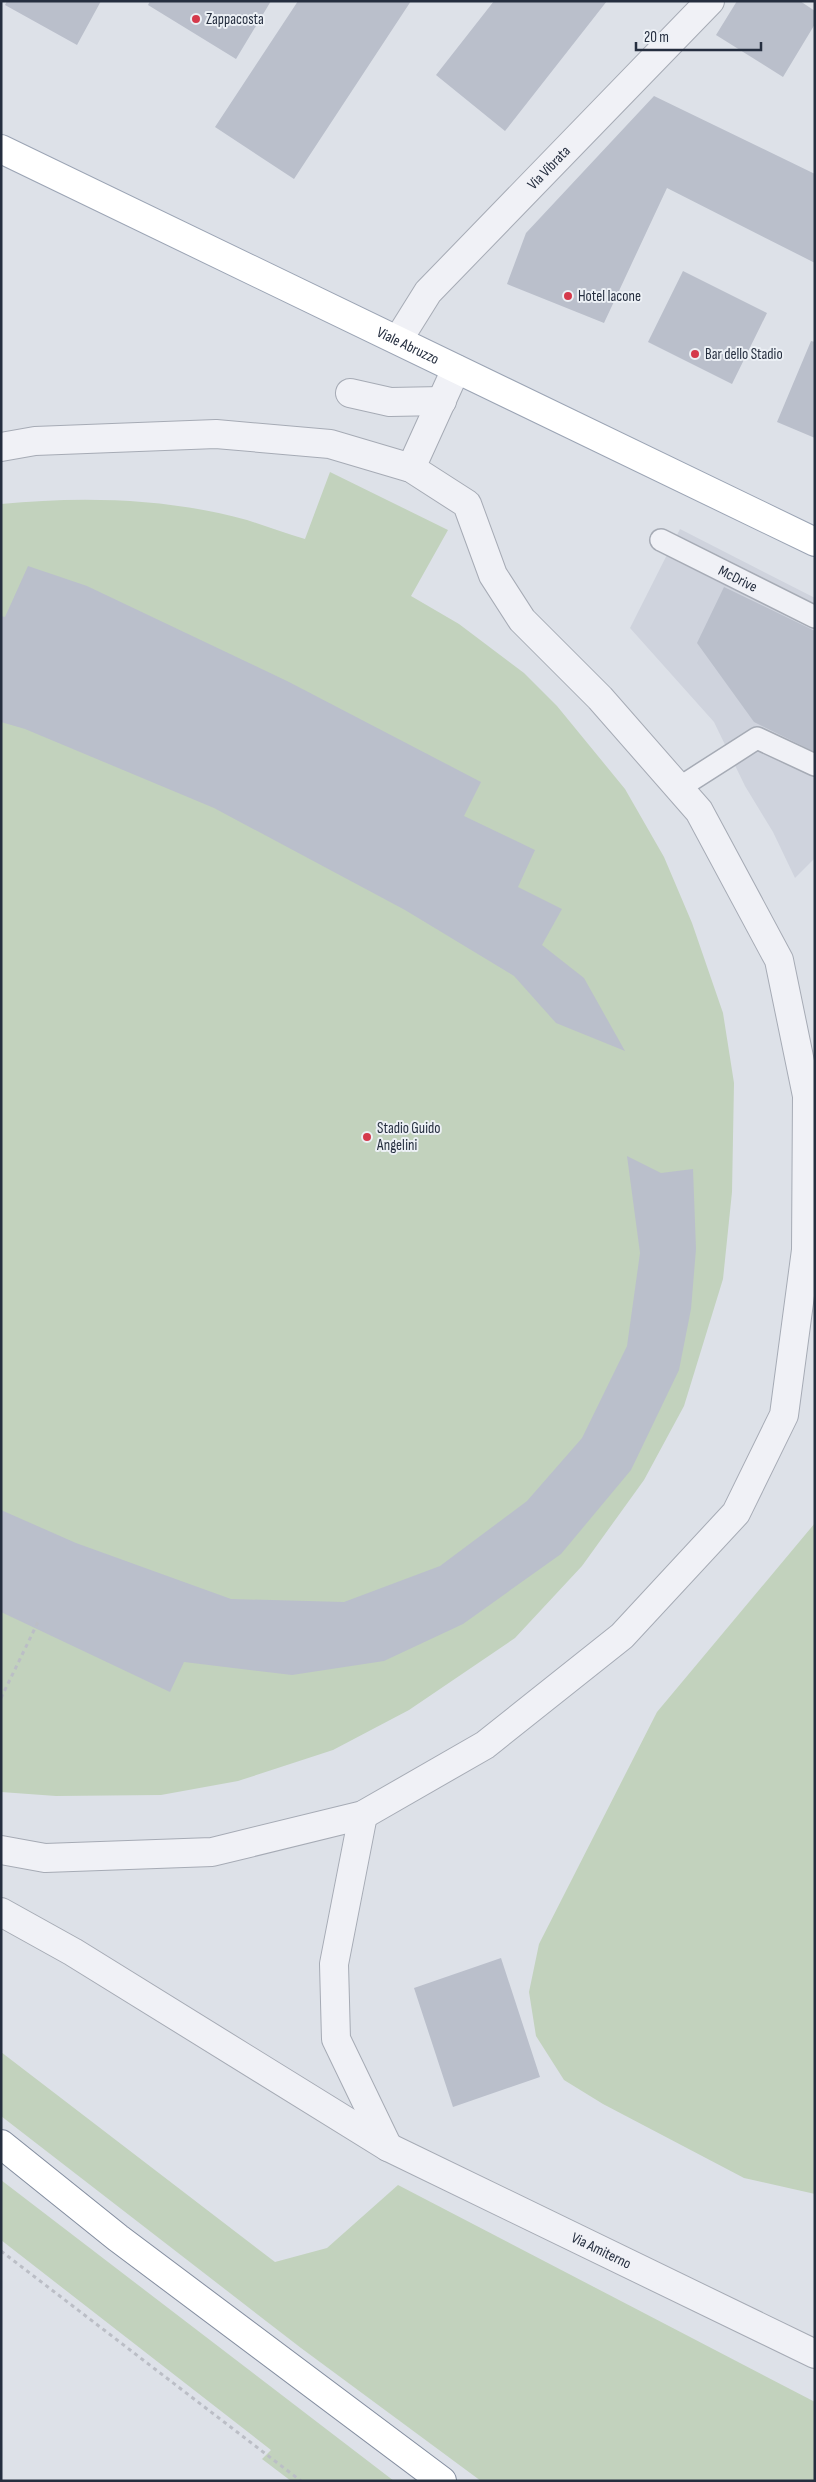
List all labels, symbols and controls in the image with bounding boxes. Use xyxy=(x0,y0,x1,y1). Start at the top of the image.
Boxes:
place label: Zappacosta xyxy=(206,10,264,29)
marker: Zappacosta xyxy=(190,13,202,25)
scale bar xyxy=(636,20,761,52)
text: 20 m xyxy=(644,28,669,47)
street label: Via Vibrata xyxy=(524,142,575,194)
place label: Hotel Iacone xyxy=(578,287,641,306)
marker: Hotel Iacone xyxy=(562,290,574,302)
street label: Viale Abruzzo xyxy=(374,323,442,369)
place label: Bar dello Stadio xyxy=(705,345,783,364)
marker: Bar dello Stadio xyxy=(689,348,701,360)
street label: McDrive xyxy=(715,561,760,597)
place label: Stadio Guido Angelini xyxy=(376,1119,440,1155)
marker: Stadio Guido Angelini xyxy=(361,1131,373,1143)
street label: Via Amiterno xyxy=(568,2228,634,2273)

